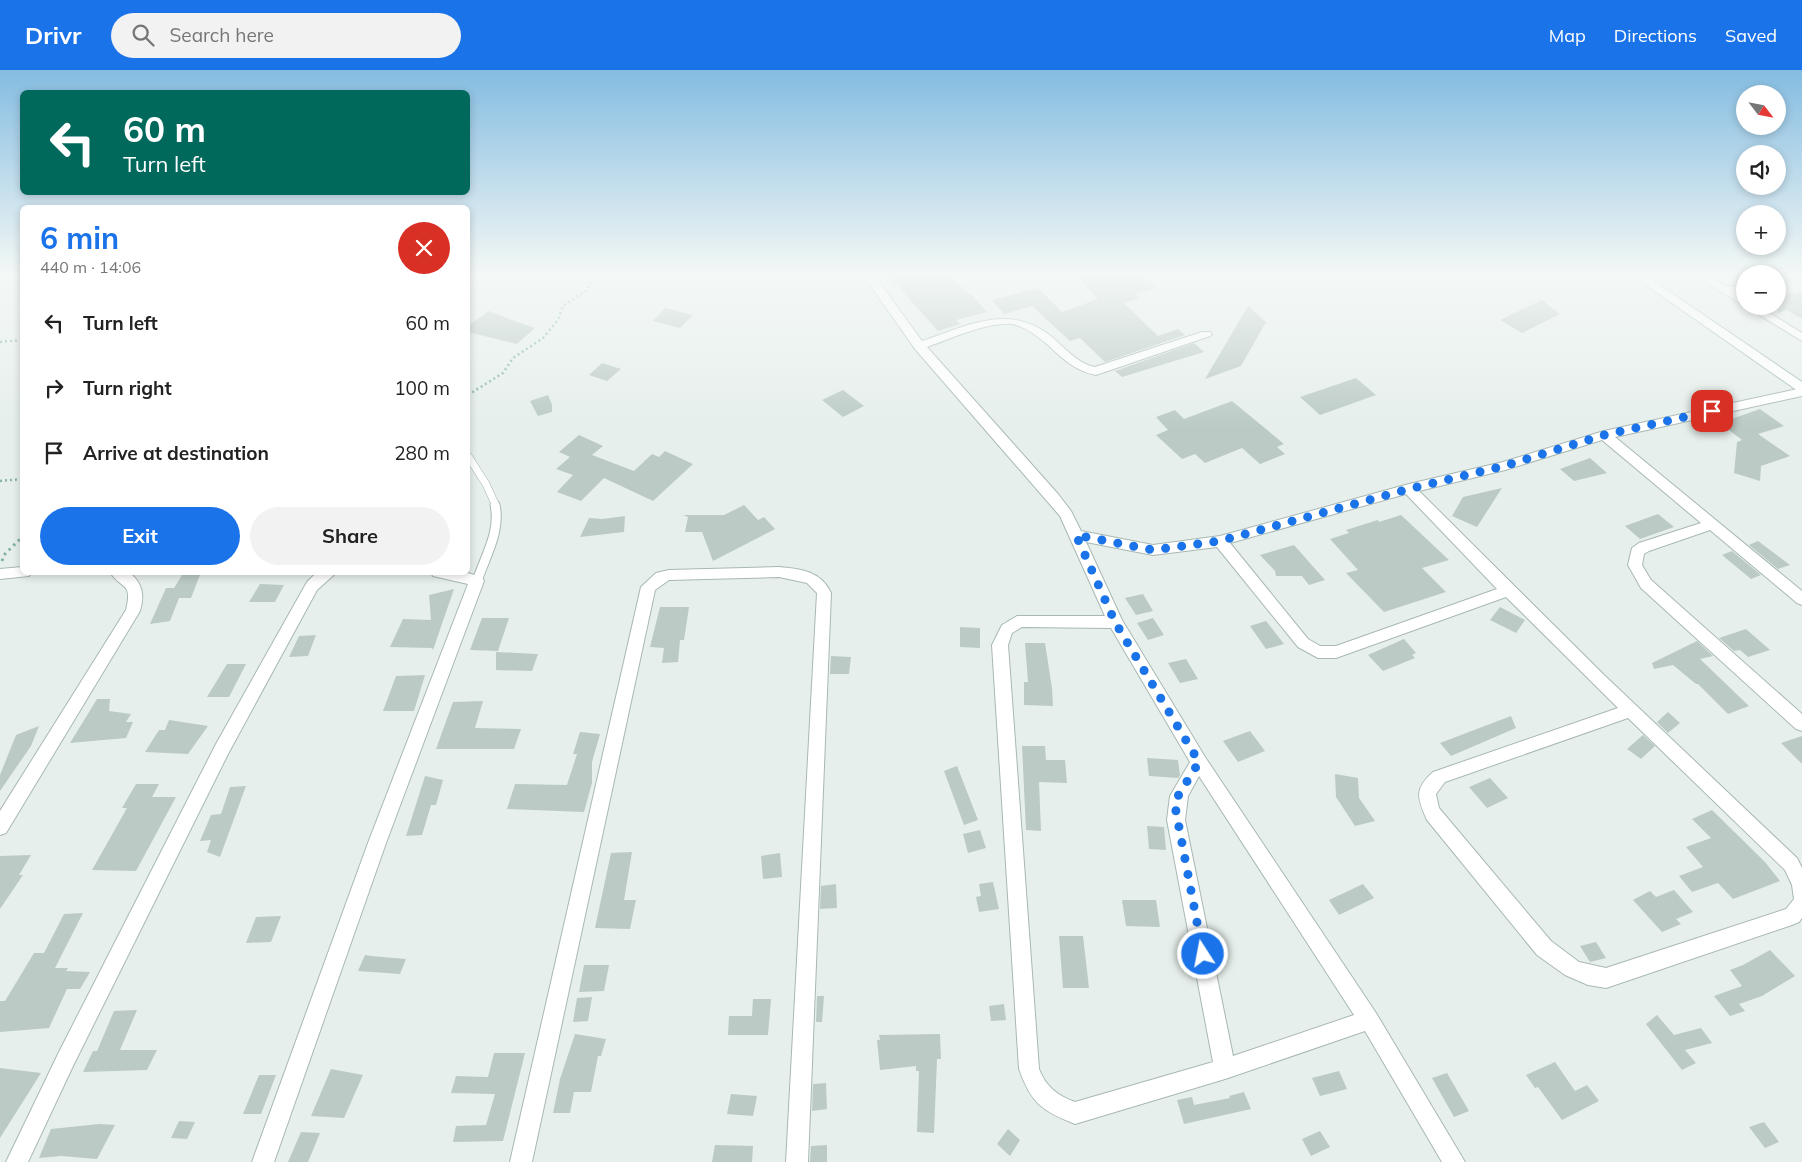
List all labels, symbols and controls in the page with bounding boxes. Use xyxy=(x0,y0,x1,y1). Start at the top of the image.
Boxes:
search box xyxy=(111,13,461,58)
text: Drivr xyxy=(25,20,81,50)
icon: search xyxy=(129,21,157,49)
text: Search here xyxy=(169,23,274,47)
text: Map xyxy=(1549,24,1586,47)
text: Directions xyxy=(1614,24,1697,47)
text: Saved xyxy=(1725,24,1777,47)
north arrow xyxy=(1736,85,1786,135)
map controls xyxy=(1736,85,1786,315)
text: 60 m xyxy=(123,107,206,151)
icon: left xyxy=(40,110,105,175)
button: sound xyxy=(1736,145,1786,195)
text: Turn left xyxy=(123,150,206,178)
button: + xyxy=(1736,205,1786,255)
text: 6 min xyxy=(40,219,119,257)
button: close xyxy=(398,222,450,274)
text: 440 m · 14:06 xyxy=(40,257,141,277)
button: − xyxy=(1736,265,1786,315)
icon: left xyxy=(40,309,68,337)
text: Turn left xyxy=(83,311,158,335)
text: 60 m xyxy=(406,311,450,335)
icon: right xyxy=(40,374,68,402)
text: Turn right xyxy=(83,376,172,400)
text: 100 m xyxy=(394,376,450,400)
pin xyxy=(1691,390,1733,432)
icon: arrive xyxy=(1698,397,1726,425)
icon: arrive xyxy=(40,439,68,467)
text: Arrive at destination xyxy=(83,441,269,465)
text: 280 m xyxy=(394,441,450,465)
button: Exit xyxy=(40,507,240,565)
button: Share xyxy=(250,507,450,565)
position arrow xyxy=(1176,927,1228,979)

